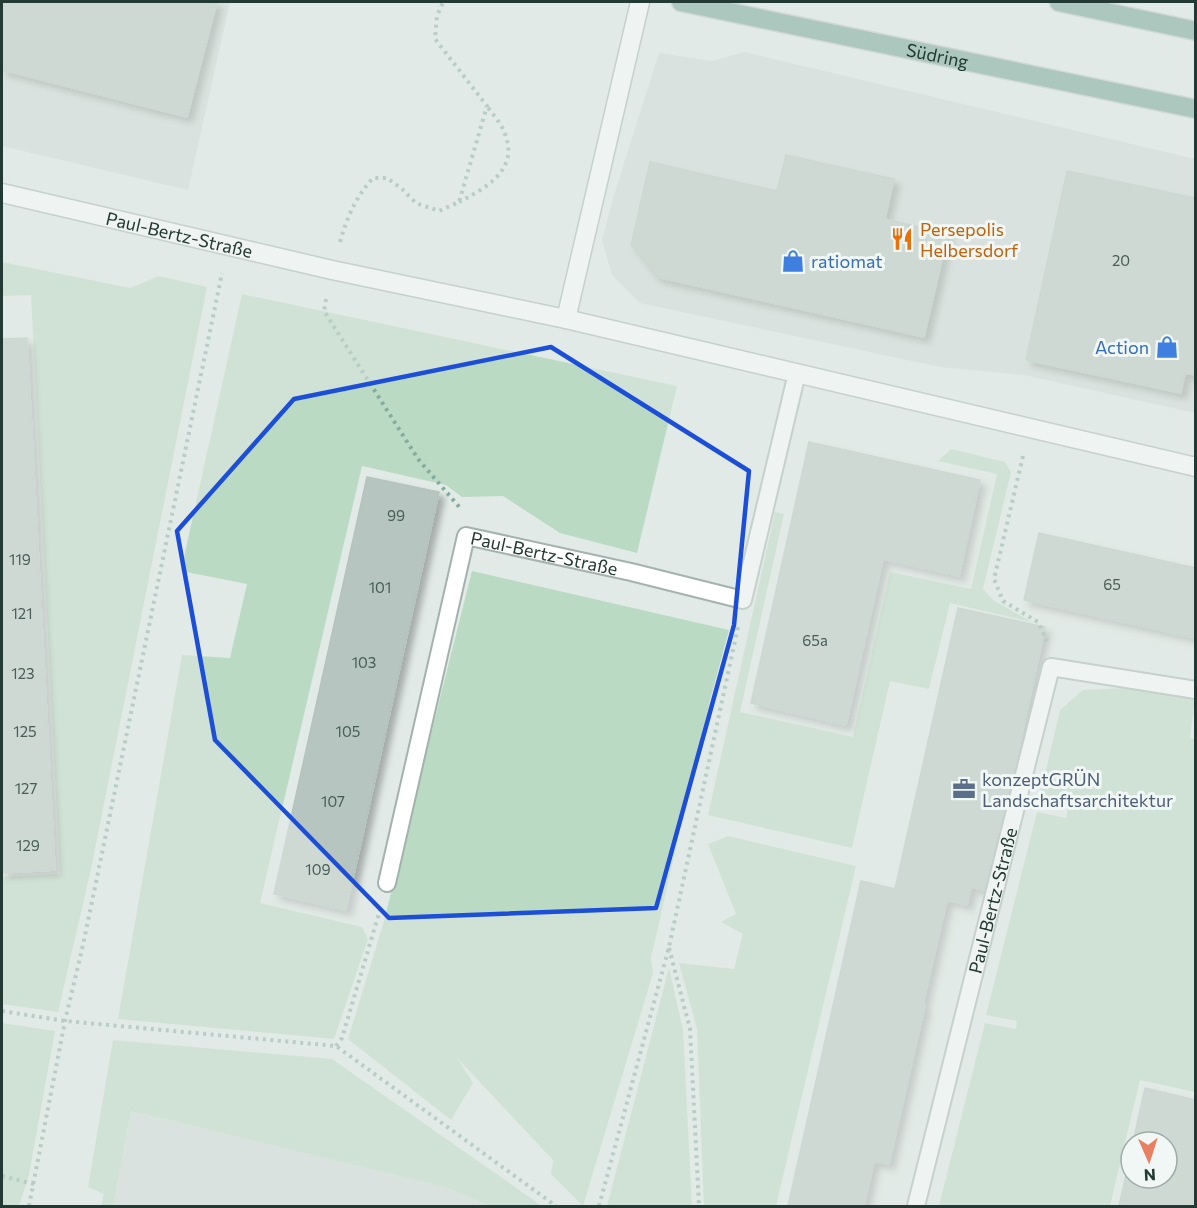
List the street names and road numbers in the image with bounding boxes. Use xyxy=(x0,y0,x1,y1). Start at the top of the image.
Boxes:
street label: Südring xyxy=(904,38,971,73)
street label: Paul-Bertz-Straße xyxy=(104,207,255,262)
street label: Paul-Bertz-Straße xyxy=(469,526,620,580)
street label: Paul-Bertz-Straße xyxy=(964,825,1021,976)

